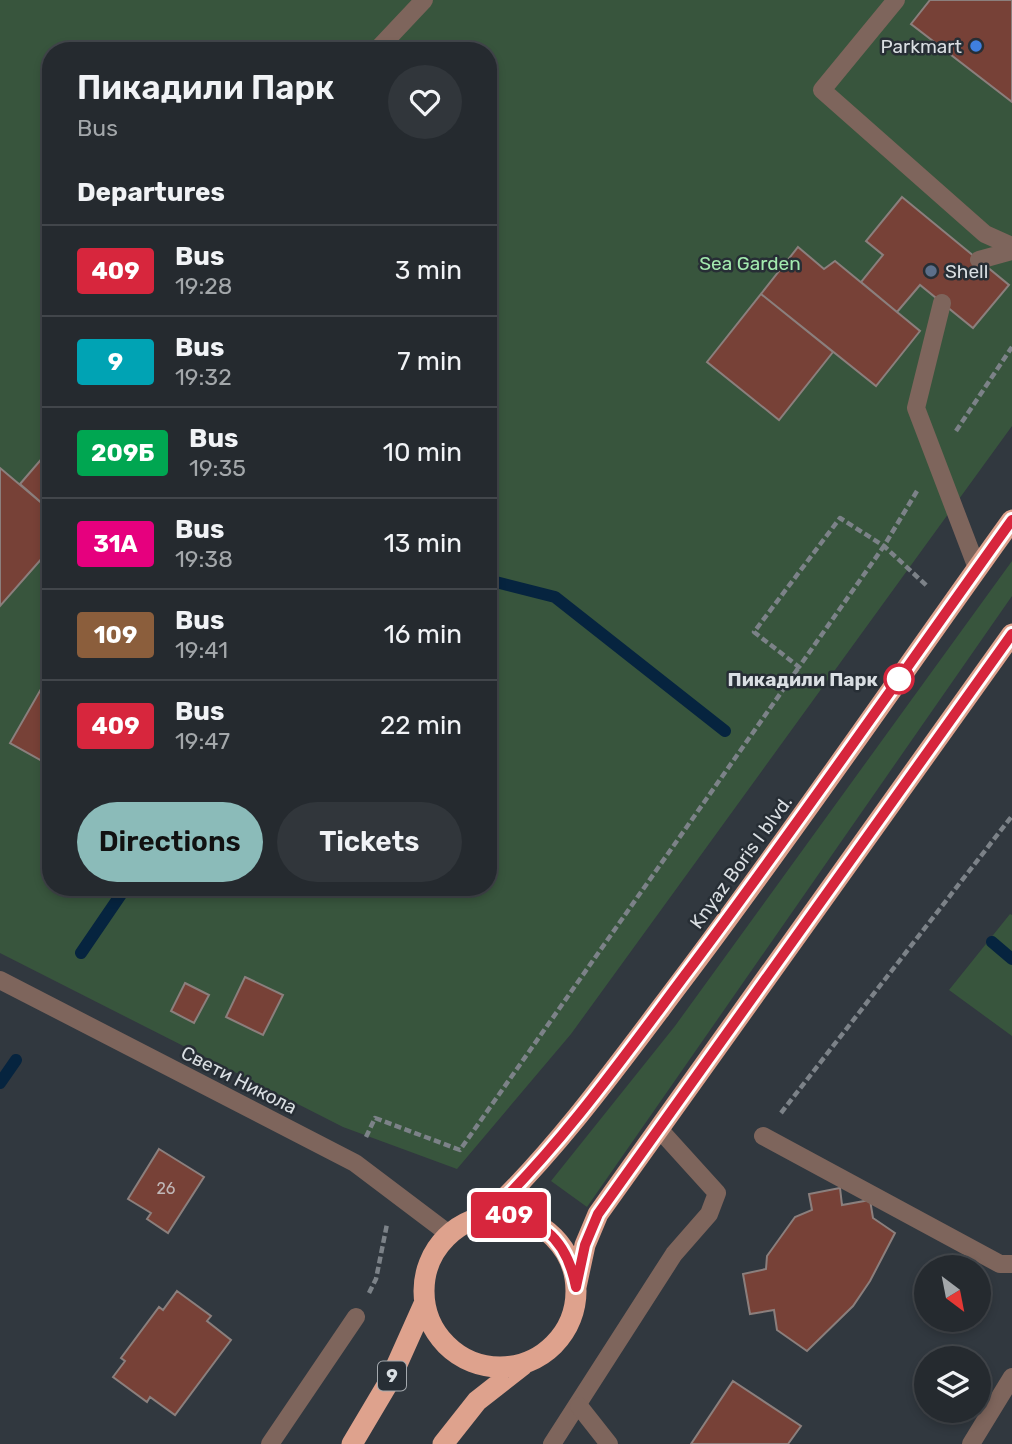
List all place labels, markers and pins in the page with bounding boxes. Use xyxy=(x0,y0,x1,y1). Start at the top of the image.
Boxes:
place label: Parkmart xyxy=(880,35,963,58)
marker: Parkmart xyxy=(968,38,984,54)
place label: Shell xyxy=(945,260,988,283)
marker: Shell xyxy=(923,263,939,279)
marker: Пикадили Парк xyxy=(884,664,914,694)
place label: Пикадили Парк xyxy=(728,668,878,691)

